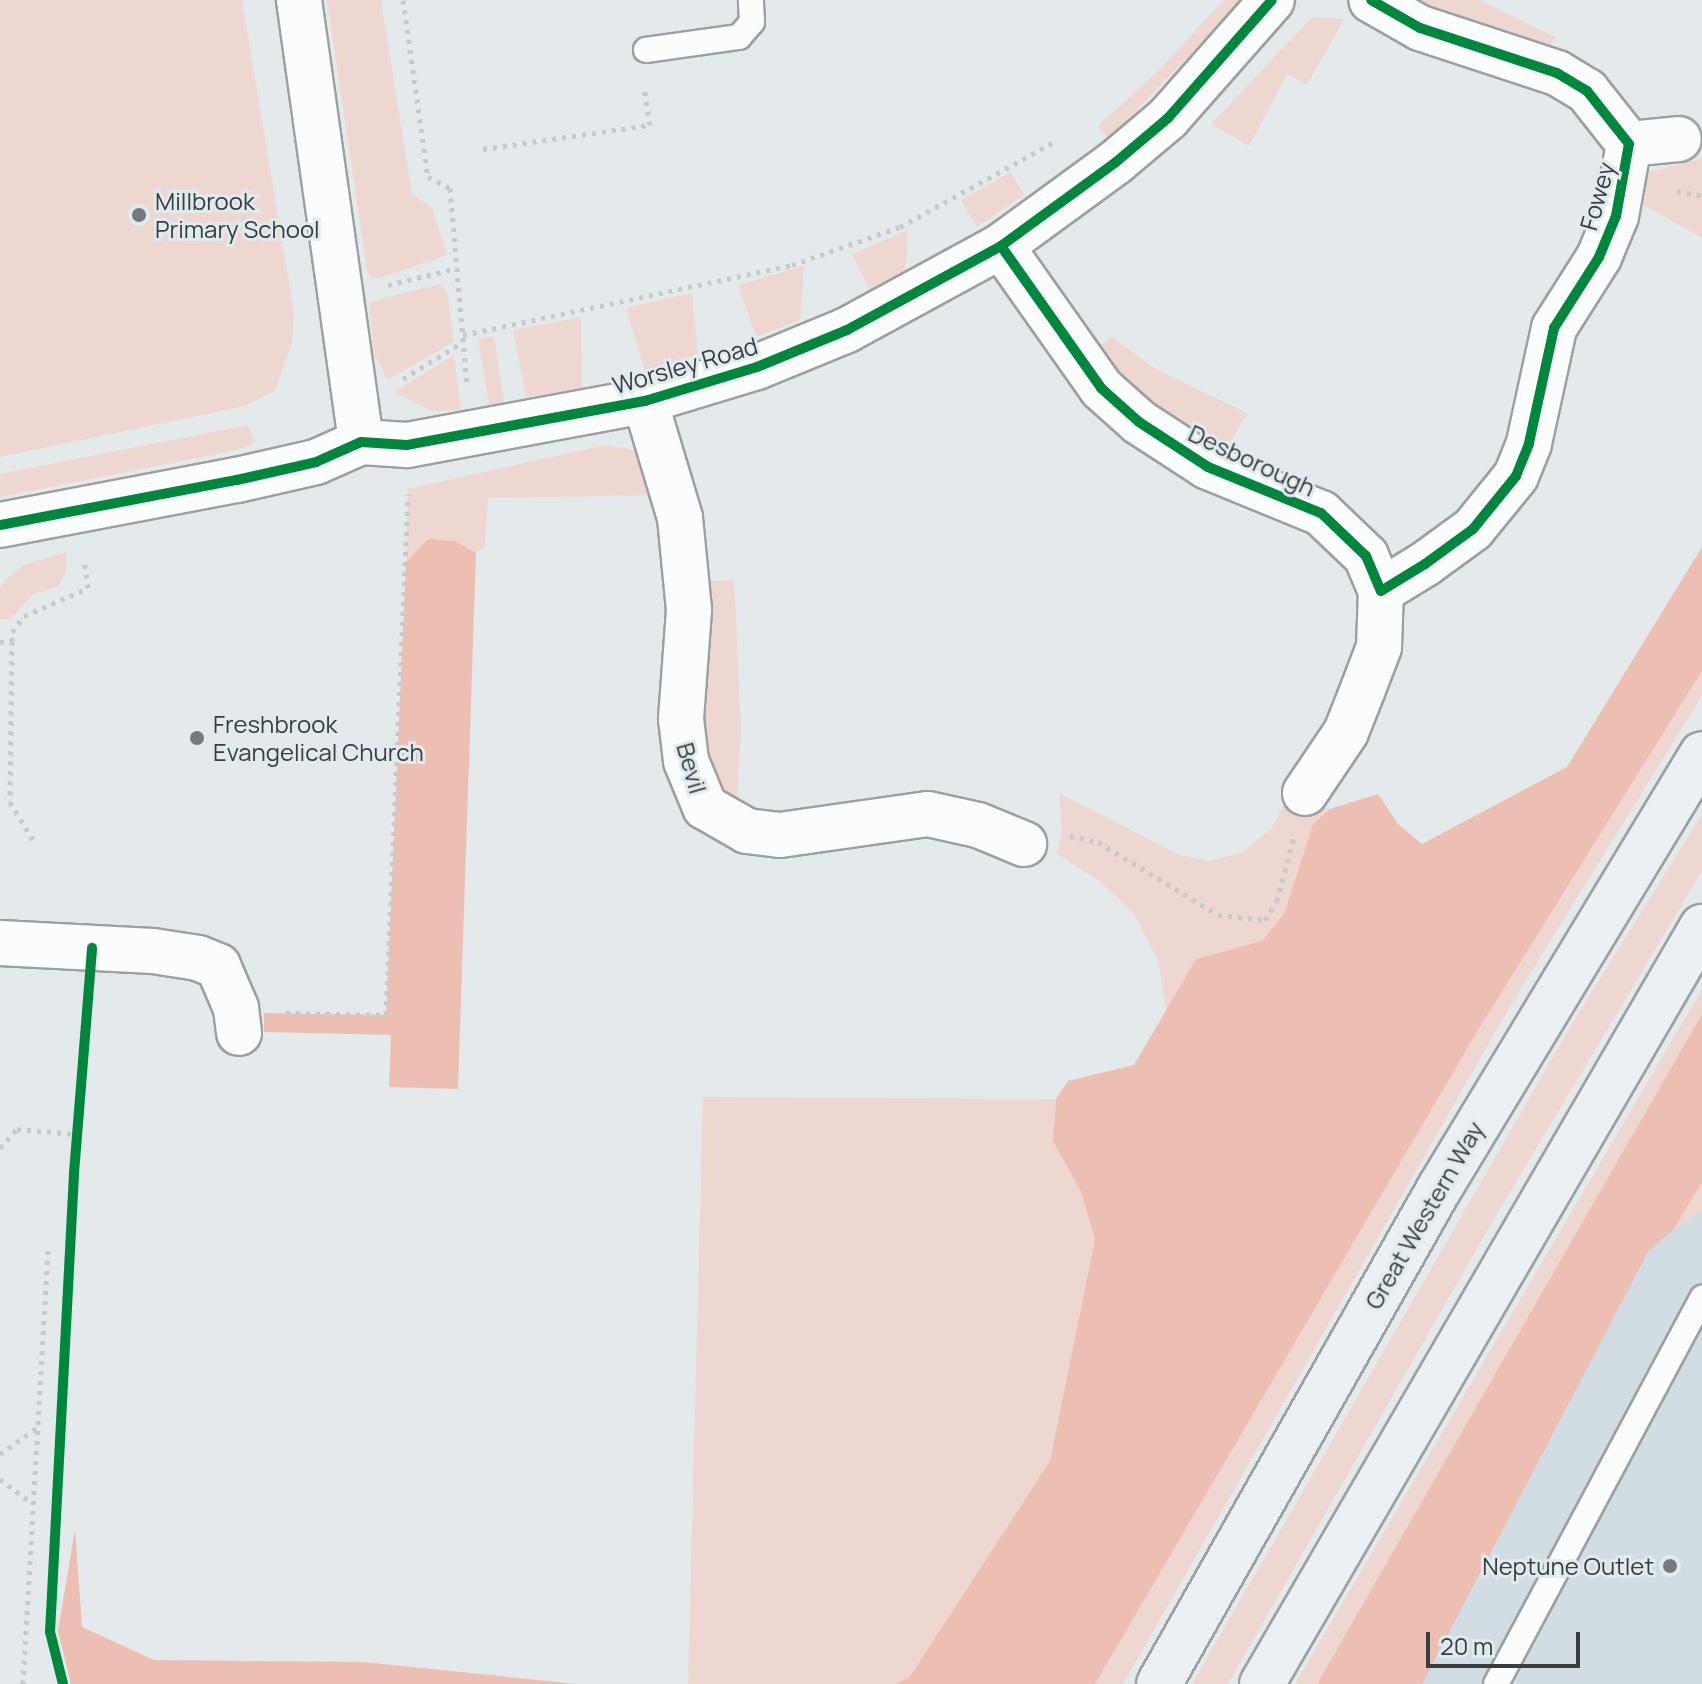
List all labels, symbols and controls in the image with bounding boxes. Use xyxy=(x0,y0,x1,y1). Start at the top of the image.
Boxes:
street label: Fowey xyxy=(1574,158,1620,234)
place label: Millbrook Primary School xyxy=(155,187,320,243)
marker: Millbrook Primary School xyxy=(130,206,148,224)
street label: Worsley Road xyxy=(609,331,761,399)
street label: Desborough xyxy=(1184,418,1320,502)
place label: Freshbrook Evangelical Church xyxy=(213,710,424,766)
marker: Freshbrook Evangelical Church xyxy=(188,729,206,747)
street label: Bevil xyxy=(671,739,713,797)
street label: Great Western Way xyxy=(1359,1116,1489,1314)
place label: Neptune Outlet xyxy=(1482,1552,1654,1580)
marker: Neptune Outlet xyxy=(1661,1557,1679,1575)
scale bar xyxy=(1430,1616,1584,1666)
text: 20 m xyxy=(1440,1629,1493,1662)

